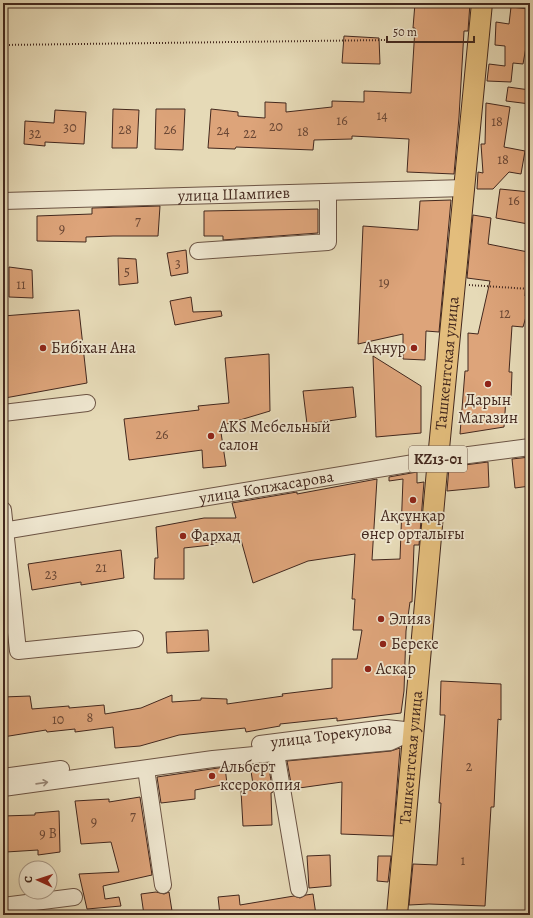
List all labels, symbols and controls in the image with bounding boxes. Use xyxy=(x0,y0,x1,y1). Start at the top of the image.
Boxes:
scale bar xyxy=(387,18,474,44)
text: 50 m xyxy=(393,24,417,40)
house number: 14 xyxy=(376,106,388,125)
house number: 16 xyxy=(336,111,348,130)
house number: 18 xyxy=(491,112,503,131)
house number: 20 xyxy=(269,117,283,136)
house number: 30 xyxy=(63,118,77,137)
house number: 28 xyxy=(118,120,132,139)
house number: 26 xyxy=(163,120,177,139)
house number: 24 xyxy=(217,121,230,140)
house number: 18 xyxy=(297,122,309,141)
house number: 32 xyxy=(29,124,42,143)
house number: 22 xyxy=(243,124,257,143)
house number: 18 xyxy=(497,150,509,169)
street label: улица Шампиев xyxy=(176,182,290,207)
house number: 16 xyxy=(508,191,520,210)
house number: 7 xyxy=(135,212,141,231)
house number: 9 xyxy=(59,219,65,238)
house number: 3 xyxy=(175,254,181,273)
house number: 5 xyxy=(124,262,130,281)
house number: 19 xyxy=(378,273,390,292)
house number: 11 xyxy=(16,275,26,294)
street label: Ташкентская улица xyxy=(430,295,465,431)
house number: 12 xyxy=(499,304,511,323)
place label: Бибіхан Ана xyxy=(51,337,137,359)
place label: Ақнур xyxy=(363,337,406,359)
marker: Бибіхан Ана xyxy=(38,343,48,353)
marker: Ақнур xyxy=(409,343,419,353)
marker: Дарын Магазин xyxy=(483,379,493,389)
place label: Дарын Магазин xyxy=(458,389,518,429)
place label: AKS Мебельный салон xyxy=(218,416,331,456)
house number: 26 xyxy=(155,425,169,444)
marker: AKS Мебельный салон xyxy=(206,431,216,441)
road number: KZ13-01 xyxy=(409,446,467,472)
street label: улица Копжасарова xyxy=(197,465,336,510)
marker: Ақсұнқар өнер орталығы xyxy=(408,495,418,505)
place label: Ақсұнқар өнер орталығы xyxy=(361,505,465,545)
place label: Фархад xyxy=(191,525,241,547)
marker: Фархад xyxy=(178,531,188,541)
house number: 21 xyxy=(95,558,107,577)
house number: 23 xyxy=(45,565,57,584)
place label: Элияз xyxy=(389,608,431,630)
marker: Элияз xyxy=(376,614,386,624)
place label: Береке xyxy=(391,633,439,655)
marker: Береке xyxy=(378,639,388,649)
place label: Аскар xyxy=(375,658,416,680)
marker: Аскар xyxy=(363,664,373,674)
street label: Ташкентская улица xyxy=(394,689,428,825)
house number: 8 xyxy=(87,708,94,727)
house number: 10 xyxy=(52,710,64,729)
street label: улица Торекулова xyxy=(268,717,394,754)
place label: Альберт ксерокопия xyxy=(219,756,301,796)
house number: 2 xyxy=(466,757,473,776)
marker: Альберт ксерокопия xyxy=(207,771,217,781)
one-way arrow xyxy=(35,779,48,787)
house number: 7 xyxy=(130,807,136,826)
house number: 9 xyxy=(91,812,97,831)
house number: 9 В xyxy=(39,824,57,843)
house number: 1 xyxy=(461,851,466,870)
north arrow xyxy=(18,860,58,900)
text: С xyxy=(21,876,36,883)

